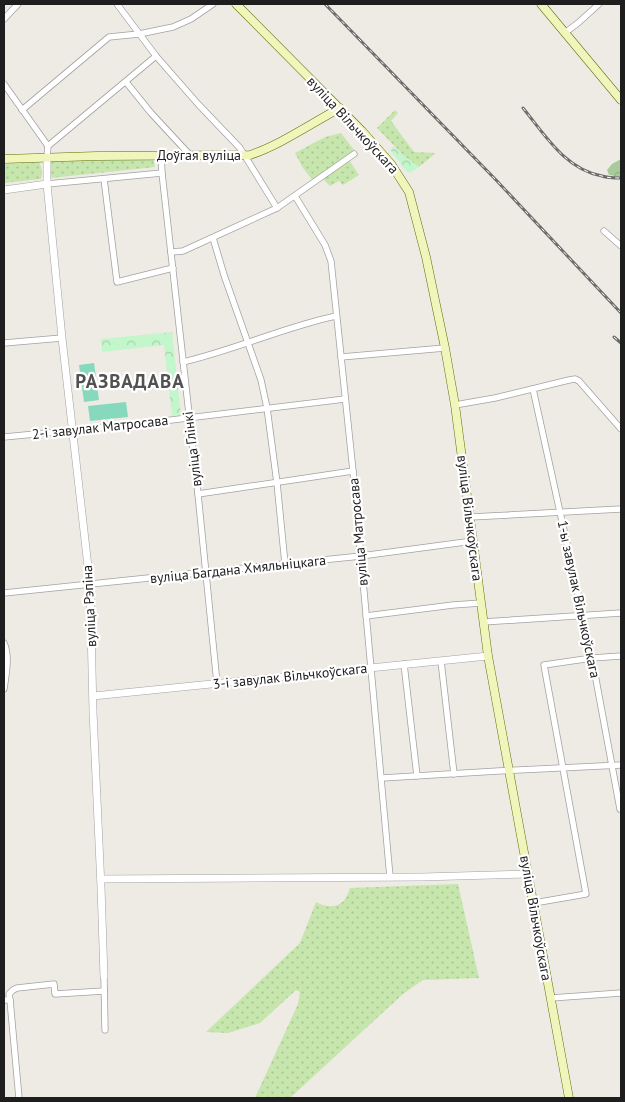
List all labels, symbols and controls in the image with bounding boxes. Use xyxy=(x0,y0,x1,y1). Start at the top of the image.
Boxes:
street label: вуліца Вільчкоўскага xyxy=(303,73,403,178)
street label: Доўгая вуліца xyxy=(157,146,241,164)
district label: РАЗВАДАВА xyxy=(75,369,185,393)
street label: вуліца Глінкі xyxy=(178,410,206,488)
street label: 2-і завулак Матросава xyxy=(31,411,169,443)
street label: вуліца Вільчкоўскага xyxy=(453,454,487,582)
street label: вуліца Матросава xyxy=(344,477,372,587)
street label: 1-ы завулак Вільчкоўскага xyxy=(553,518,605,680)
street label: вуліца Багдана Хмяльніцкага xyxy=(149,551,327,587)
street label: вуліца Рэпіна xyxy=(78,565,100,647)
street label: 3-і завулак Вільчкоўскага xyxy=(212,659,368,693)
street label: вуліца Вільчкоўскага xyxy=(516,854,556,982)

